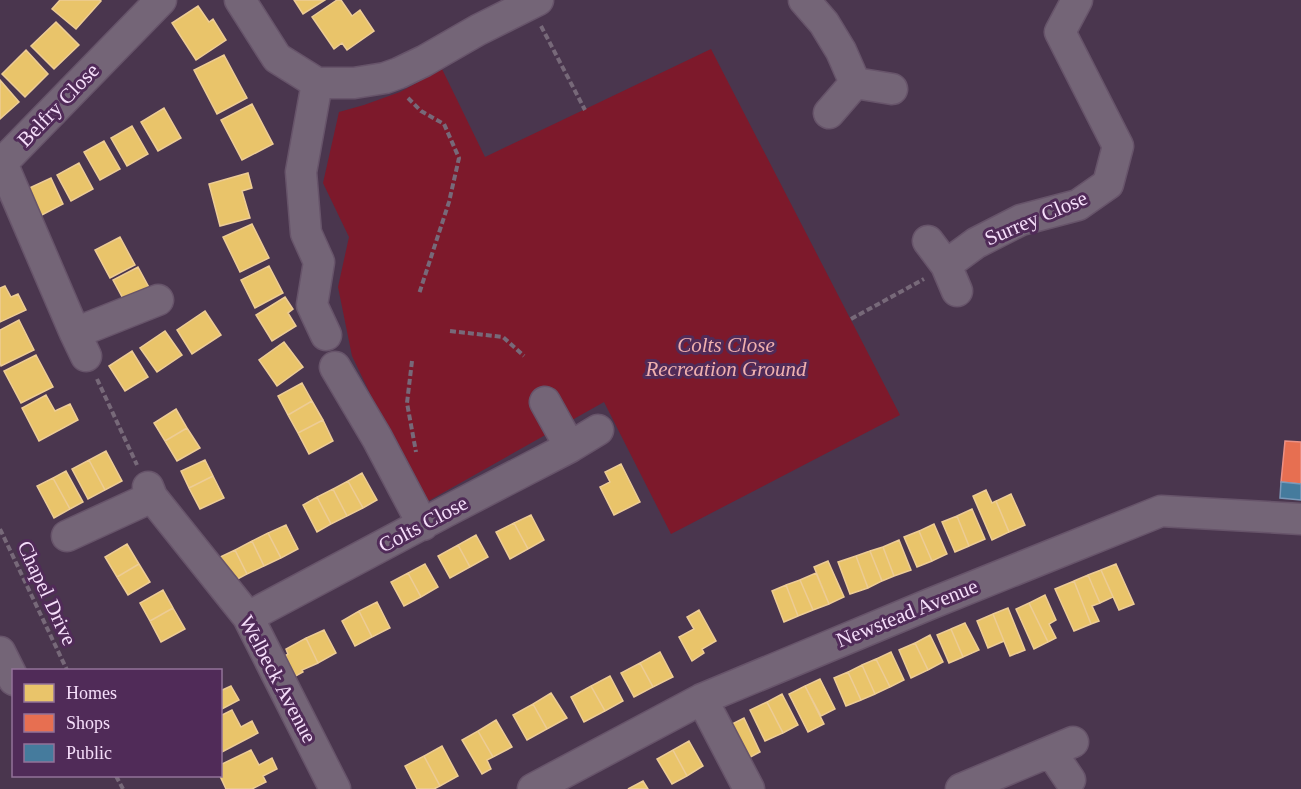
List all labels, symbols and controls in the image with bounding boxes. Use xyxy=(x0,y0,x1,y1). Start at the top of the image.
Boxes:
street label: Belfry Close xyxy=(12,58,104,152)
street label: Surrey Close xyxy=(981,186,1091,250)
park label: Colts Close Recreation Ground xyxy=(644,333,807,381)
street label: Colts Close xyxy=(374,491,472,557)
street label: Chapel Drive xyxy=(12,537,82,649)
street label: Newstead Avenue xyxy=(833,574,981,652)
street label: Welbeck Avenue xyxy=(234,611,322,747)
legend xyxy=(12,669,222,777)
text: Homes xyxy=(66,683,117,703)
text: Shops xyxy=(66,713,110,733)
text: Public xyxy=(66,743,112,763)

